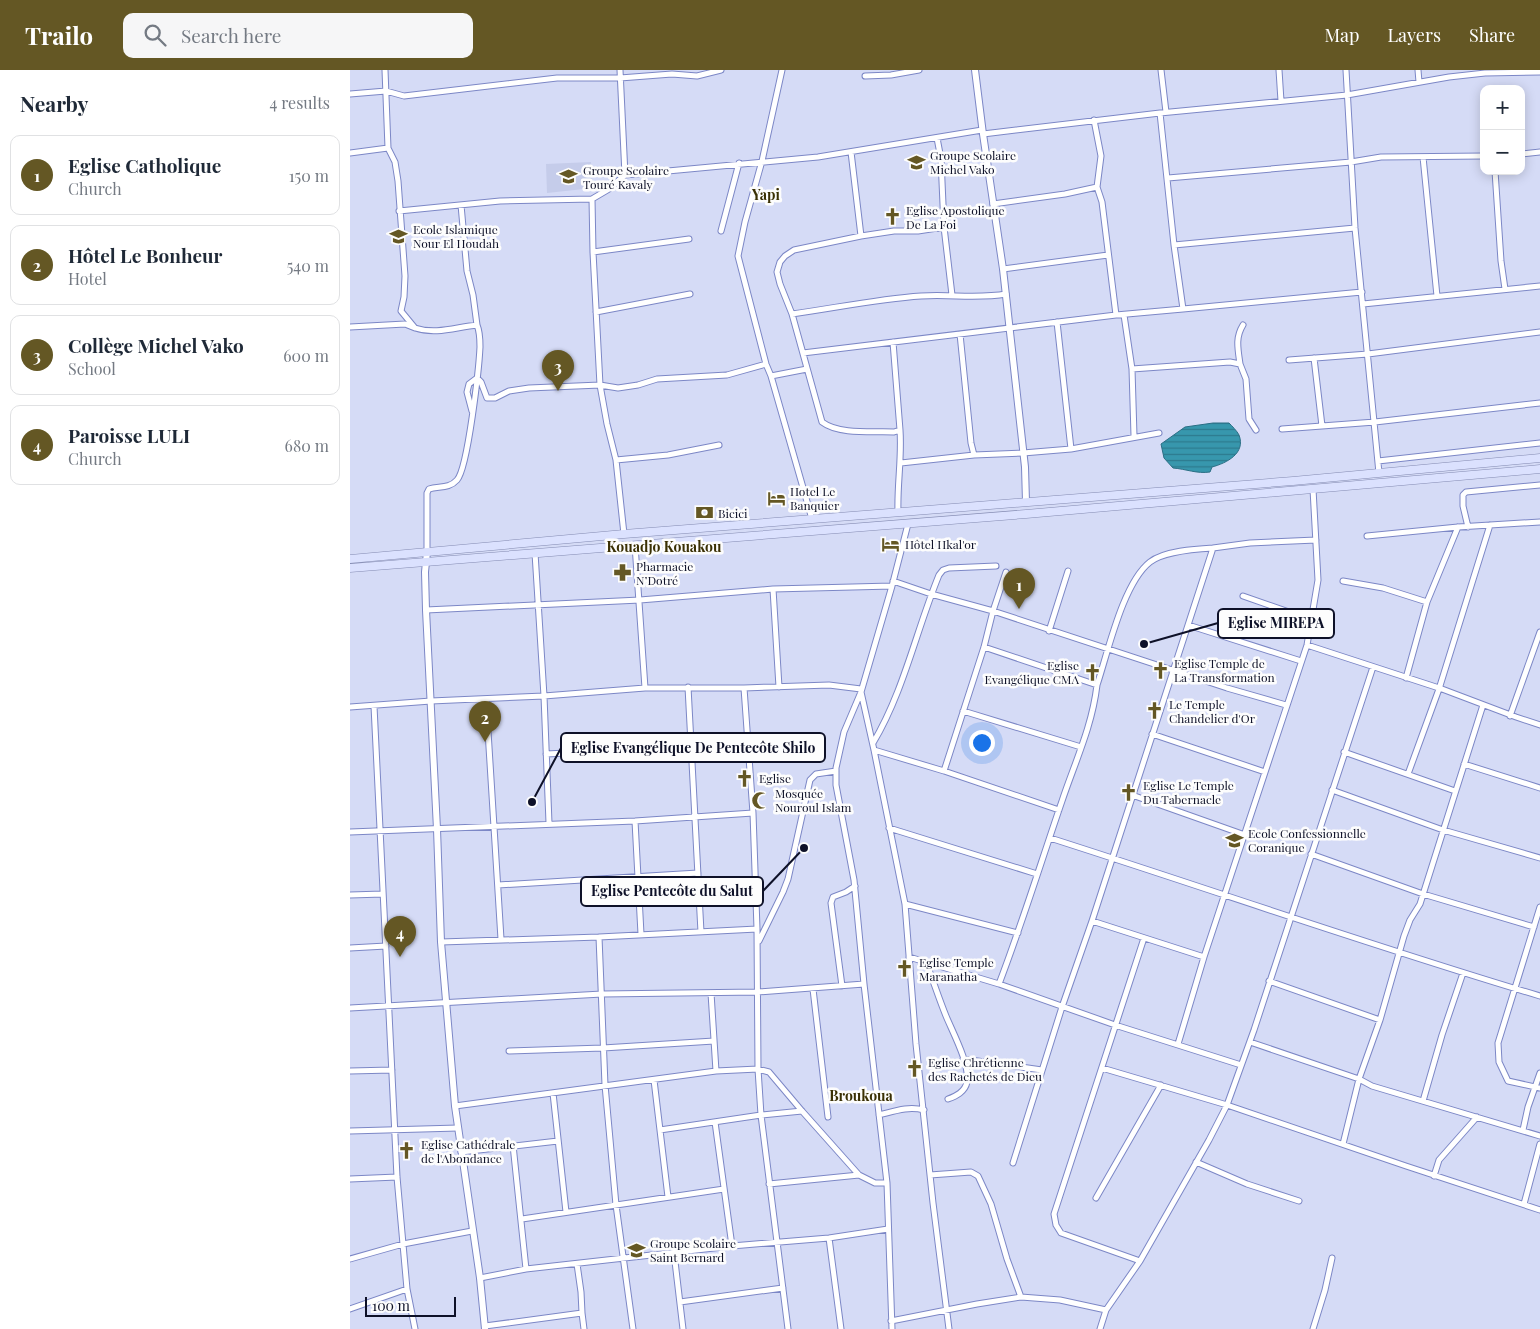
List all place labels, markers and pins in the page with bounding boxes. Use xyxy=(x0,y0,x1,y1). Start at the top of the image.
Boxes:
place label: Groupe Scolaire Michel Vako xyxy=(930,147,1016,177)
school or university icon: Groupe Scolaire Michel Vako xyxy=(906,152,926,172)
place label: Groupe Scolaire Touré Kavaly xyxy=(583,162,669,192)
school or university icon: Groupe Scolaire Touré Kavaly xyxy=(559,167,579,187)
place label: Eglise Apostolique De La Foi xyxy=(906,202,1005,232)
church icon: Eglise Apostolique De La Foi xyxy=(882,207,902,227)
place label: Ecole Islamique Nour El Houdah xyxy=(413,221,499,251)
school or university icon: Ecole Islamique Nour El Houdah xyxy=(389,226,409,246)
pin: 3 xyxy=(542,350,574,391)
place label: Hotel Le Banquier xyxy=(790,483,840,513)
hotel icon: Hotel Le Banquier xyxy=(766,488,786,508)
bank icon: Bicici xyxy=(694,503,714,523)
place label: Bicici xyxy=(718,505,748,521)
hotel icon: Hôtel Hkal'or xyxy=(881,534,901,554)
place label: Hôtel Hkal'or xyxy=(905,536,977,552)
place label: Pharmacie N’Dotré xyxy=(636,558,693,588)
pharmacy icon: Pharmacie N’Dotré xyxy=(612,563,632,583)
pin: 1 xyxy=(1003,568,1035,609)
callout: Eglise MIREPA xyxy=(1218,609,1334,638)
place label: Eglise Temple de La Transformation xyxy=(1174,655,1275,685)
place label: Eglise Evangélique CMA xyxy=(985,657,1079,687)
church icon: Eglise Temple de La Transformation xyxy=(1150,660,1170,680)
church icon: Eglise Evangélique CMA xyxy=(1083,662,1103,682)
place label: Le Temple Chandelier d'Or xyxy=(1169,696,1256,726)
pin: 2 xyxy=(469,701,501,742)
church icon: Le Temple Chandelier d'Or xyxy=(1145,701,1165,721)
callout: Eglise Evangélique De Pentecôte Shilo xyxy=(561,733,825,762)
church icon: Eglise xyxy=(735,768,755,788)
place label: Eglise xyxy=(759,770,791,786)
place label: Eglise Le Temple Du Tabernacle xyxy=(1143,777,1234,807)
church icon: Eglise Le Temple Du Tabernacle xyxy=(1119,782,1139,802)
place label: Mosquée Nouroul Islam xyxy=(775,785,852,815)
mosque icon: Mosquée Nouroul Islam xyxy=(751,790,771,810)
place label: Ecole Confessionnelle Coranique xyxy=(1248,825,1366,855)
school or university icon: Ecole Confessionnelle Coranique xyxy=(1224,830,1244,850)
callout: Eglise Pentecôte du Salut xyxy=(581,877,763,906)
pin: 4 xyxy=(384,916,416,957)
place label: Eglise Temple Maranatha xyxy=(919,954,994,984)
church icon: Eglise Temple Maranatha xyxy=(895,959,915,979)
place label: Eglise Chrétienne des Rachetés de Dieu xyxy=(928,1054,1042,1084)
church icon: Eglise Chrétienne des Rachetés de Dieu xyxy=(904,1059,924,1079)
place label: Eglise Cathédrale de l'Abondance xyxy=(421,1136,515,1166)
church icon: Eglise Cathédrale de l'Abondance xyxy=(397,1141,417,1161)
place label: Groupe Scolaire Saint Bernard xyxy=(650,1235,736,1265)
school or university icon: Groupe Scolaire Saint Bernard xyxy=(626,1240,646,1260)

